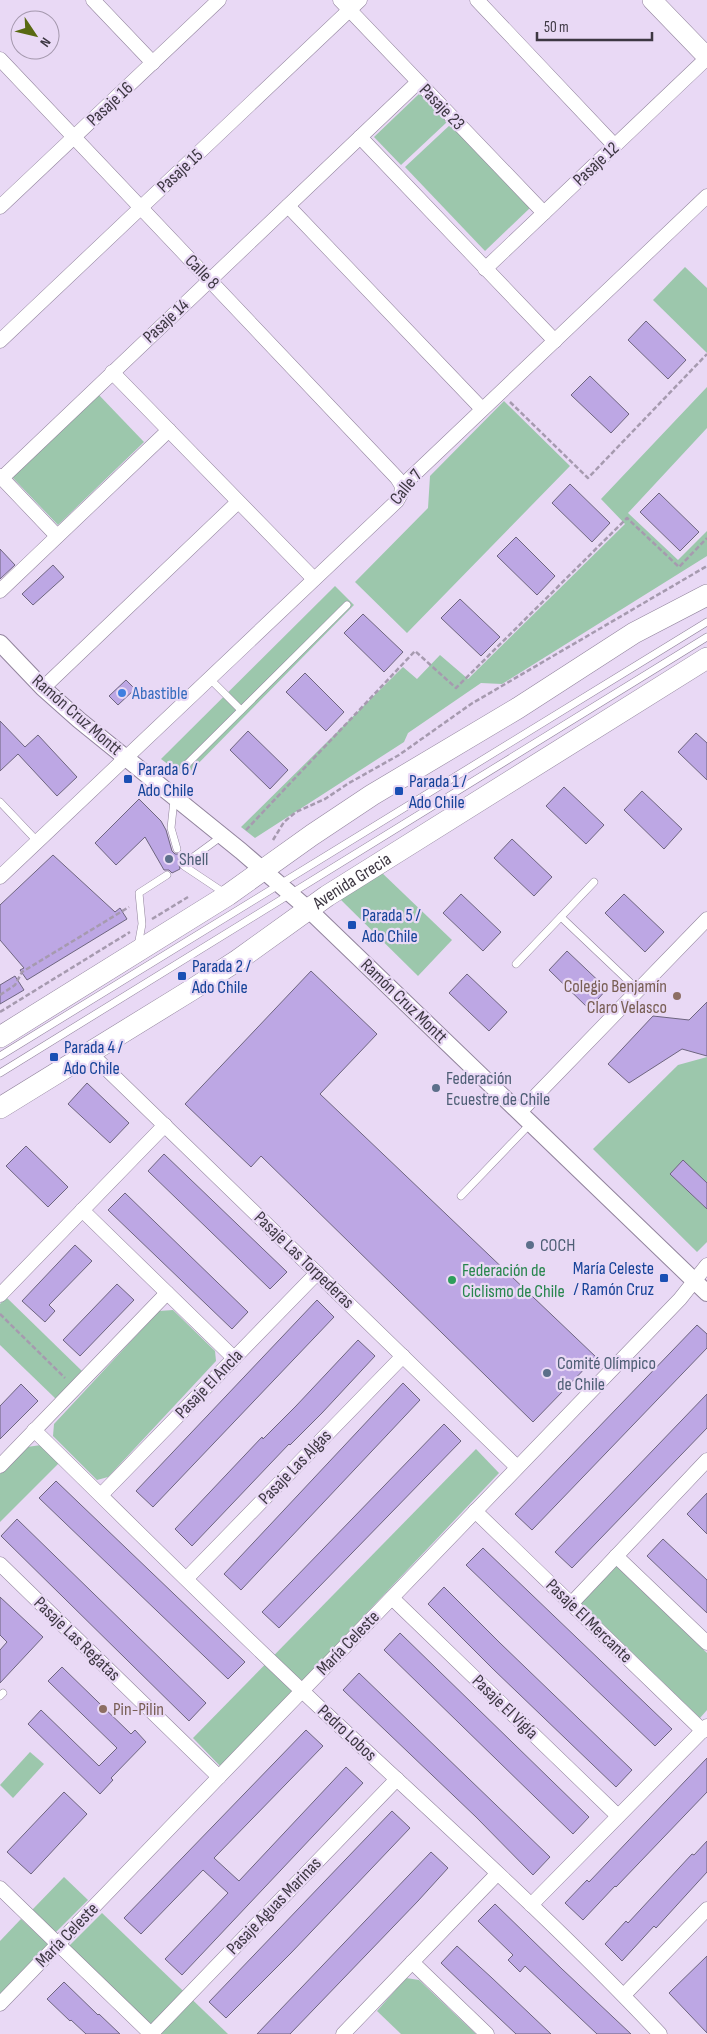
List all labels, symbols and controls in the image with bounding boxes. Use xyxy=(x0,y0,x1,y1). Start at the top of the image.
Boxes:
north arrow xyxy=(10,10,60,60)
scale bar xyxy=(537,10,652,42)
text: 50 m xyxy=(544,18,569,37)
text: N xyxy=(36,34,54,50)
street label: Pasaje 16 xyxy=(83,77,137,130)
street label: Pasaje 23 xyxy=(415,80,469,134)
street label: Pasaje 12 xyxy=(569,138,623,190)
street label: Pasaje 15 xyxy=(153,145,207,197)
street label: Calle 8 xyxy=(181,250,224,294)
street label: Pasaje 14 xyxy=(139,294,194,347)
street label: Calle 7 xyxy=(385,464,427,509)
street label: Ramón Cruz Montt xyxy=(28,670,127,760)
place label: Abastible xyxy=(131,683,188,704)
marker: Abastible xyxy=(116,687,128,699)
place label: Parada 6 / Ado Chile xyxy=(137,759,198,801)
place label: Parada 1 / Ado Chile xyxy=(408,771,468,813)
marker: Parada 6 / Ado Chile xyxy=(122,773,134,785)
marker: Parada 1 / Ado Chile xyxy=(393,785,405,797)
street label: Avenida Grecia xyxy=(308,848,395,914)
place label: Shell xyxy=(179,849,208,870)
marker: Shell xyxy=(163,853,175,865)
place label: Parada 5 / Ado Chile xyxy=(361,905,421,947)
marker: Parada 5 / Ado Chile xyxy=(346,919,358,931)
street label: Ramón Cruz Montt xyxy=(356,954,452,1048)
place label: Parada 2 / Ado Chile xyxy=(191,956,252,998)
marker: Parada 2 / Ado Chile xyxy=(176,970,188,982)
place label: Colegio Benjamín Claro Velasco xyxy=(564,976,667,1018)
marker: Colegio Benjamín Claro Velasco xyxy=(671,990,683,1002)
place label: Parada 4 / Ado Chile xyxy=(63,1037,124,1079)
marker: Parada 4 / Ado Chile xyxy=(48,1051,60,1063)
place label: Federación Ecuestre de Chile xyxy=(446,1068,550,1110)
marker: Federación Ecuestre de Chile xyxy=(430,1082,442,1094)
street label: Pasaje Las Torpederas xyxy=(250,1207,358,1313)
place label: COCH xyxy=(540,1235,575,1256)
marker: COCH xyxy=(524,1239,536,1251)
place label: María Celeste / Ramón Cruz xyxy=(573,1258,655,1300)
place label: Federación de Ciclismo de Chile xyxy=(462,1260,565,1302)
marker: María Celeste / Ramón Cruz xyxy=(658,1272,670,1284)
marker: Federación de Ciclismo de Chile xyxy=(446,1274,458,1286)
street label: Pasaje El Ancla xyxy=(171,1345,247,1423)
place label: Comité Olímpico de Chile xyxy=(557,1353,656,1395)
marker: Comité Olímpico de Chile xyxy=(541,1367,553,1379)
street label: Pasaje Las Algas xyxy=(254,1425,336,1509)
street label: Pasaje El Mercante xyxy=(542,1575,636,1667)
street label: Pasaje Las Regatas xyxy=(29,1593,125,1685)
street label: María Celeste xyxy=(312,1606,384,1680)
street label: Pasaje El Vigía xyxy=(468,1670,542,1744)
place label: Pin-Pilin xyxy=(113,1699,164,1720)
street label: Pedro Lobos xyxy=(313,1700,381,1766)
marker: Pin-Pilin xyxy=(97,1703,109,1715)
street label: Pasaje Aguas Marinas xyxy=(222,1853,326,1959)
street label: María Celeste xyxy=(31,1898,103,1972)

